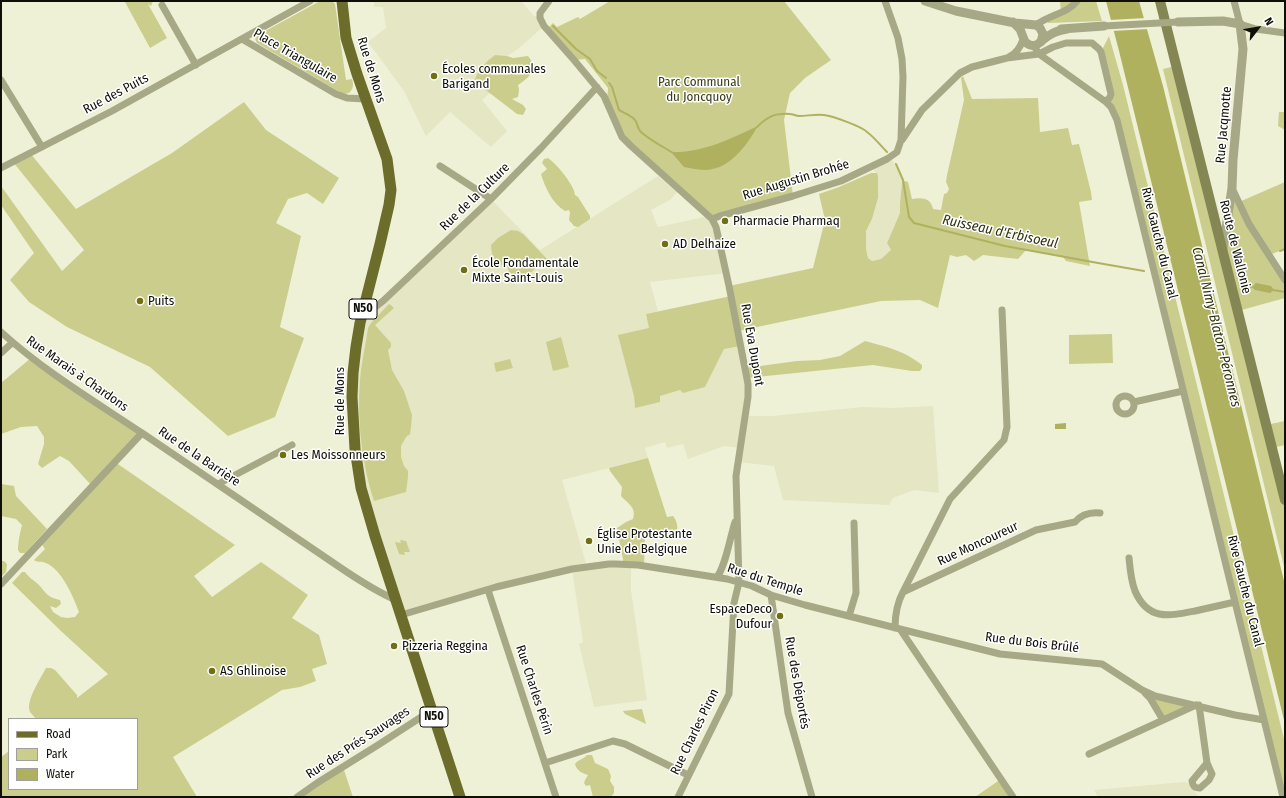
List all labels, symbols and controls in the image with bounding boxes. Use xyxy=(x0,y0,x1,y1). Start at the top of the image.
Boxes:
north arrow xyxy=(1238,8,1278,48)
text: N xyxy=(1261,15,1276,28)
street label: Place Triangulaire xyxy=(250,26,340,86)
street label: Rue de Mons xyxy=(354,35,388,105)
place label: Écoles communales Barigand xyxy=(442,61,546,92)
street label: Rue des Puits xyxy=(81,70,151,118)
marker: Écoles communales Barigand xyxy=(429,71,439,81)
park label: Parc Communal du Joncquoy xyxy=(658,74,740,105)
street label: Rue Jacqmotte xyxy=(1213,86,1235,164)
street label: Rue Augustin Brohée xyxy=(741,156,851,204)
street label: Rue de la Culture xyxy=(437,160,513,234)
street label: Rive Gauche du Canal xyxy=(1138,186,1180,300)
street label: Route de Wallonie xyxy=(1216,198,1254,296)
water label: Ruisseau d'Erbisoeul xyxy=(941,212,1059,252)
place label: Pharmacie Pharmaq xyxy=(733,213,840,229)
marker: Pharmacie Pharmaq xyxy=(720,216,730,226)
place label: AD Delhaize xyxy=(673,236,736,252)
marker: AD Delhaize xyxy=(660,239,670,249)
water label: Canal Nimy-Blaton-Péronnes xyxy=(1188,245,1244,409)
place label: École Fondamentale Mixte Saint-Louis xyxy=(472,255,579,286)
marker: École Fondamentale Mixte Saint-Louis xyxy=(459,265,469,275)
place label: Puits xyxy=(148,293,174,309)
marker: Puits xyxy=(135,296,145,306)
road number: N50 xyxy=(349,299,377,319)
street label: Rue Eva Dupont xyxy=(737,303,767,387)
street label: Rue Marais à Chardons xyxy=(23,333,131,415)
street label: Rue de Mons xyxy=(332,367,348,435)
street label: Rue de la Barrière xyxy=(155,424,243,490)
place label: Les Moissonneurs xyxy=(291,447,385,463)
marker: Les Moissonneurs xyxy=(278,450,288,460)
street label: Rue Moncoureur xyxy=(935,519,1021,569)
place label: Église Protestante Unie de Belgique xyxy=(597,526,692,557)
street label: Rive Gauche du Canal xyxy=(1224,534,1266,648)
marker: Église Protestante Unie de Belgique xyxy=(584,536,594,546)
street label: Rue du Temple xyxy=(725,560,805,600)
place label: EspaceDeco Dufour xyxy=(709,601,772,632)
marker: EspaceDeco Dufour xyxy=(775,611,785,621)
street label: Rue du Bois Brûlé xyxy=(984,630,1080,656)
street label: Rue des Déportés xyxy=(781,636,813,730)
place label: Pizzeria Reggina xyxy=(402,638,488,654)
marker: Pizzeria Reggina xyxy=(389,641,399,651)
street label: Rue Charles Périn xyxy=(512,643,556,737)
place label: AS Ghlinoise xyxy=(220,663,286,679)
marker: AS Ghlinoise xyxy=(207,666,217,676)
street label: Rue Charles Piron xyxy=(667,686,723,778)
street label: Rue des Prés Sauvages xyxy=(303,704,413,782)
road number: N50 xyxy=(420,707,448,727)
legend xyxy=(8,718,138,790)
text: Road xyxy=(46,727,71,741)
text: Park xyxy=(46,747,67,761)
text: Water xyxy=(46,767,74,781)

